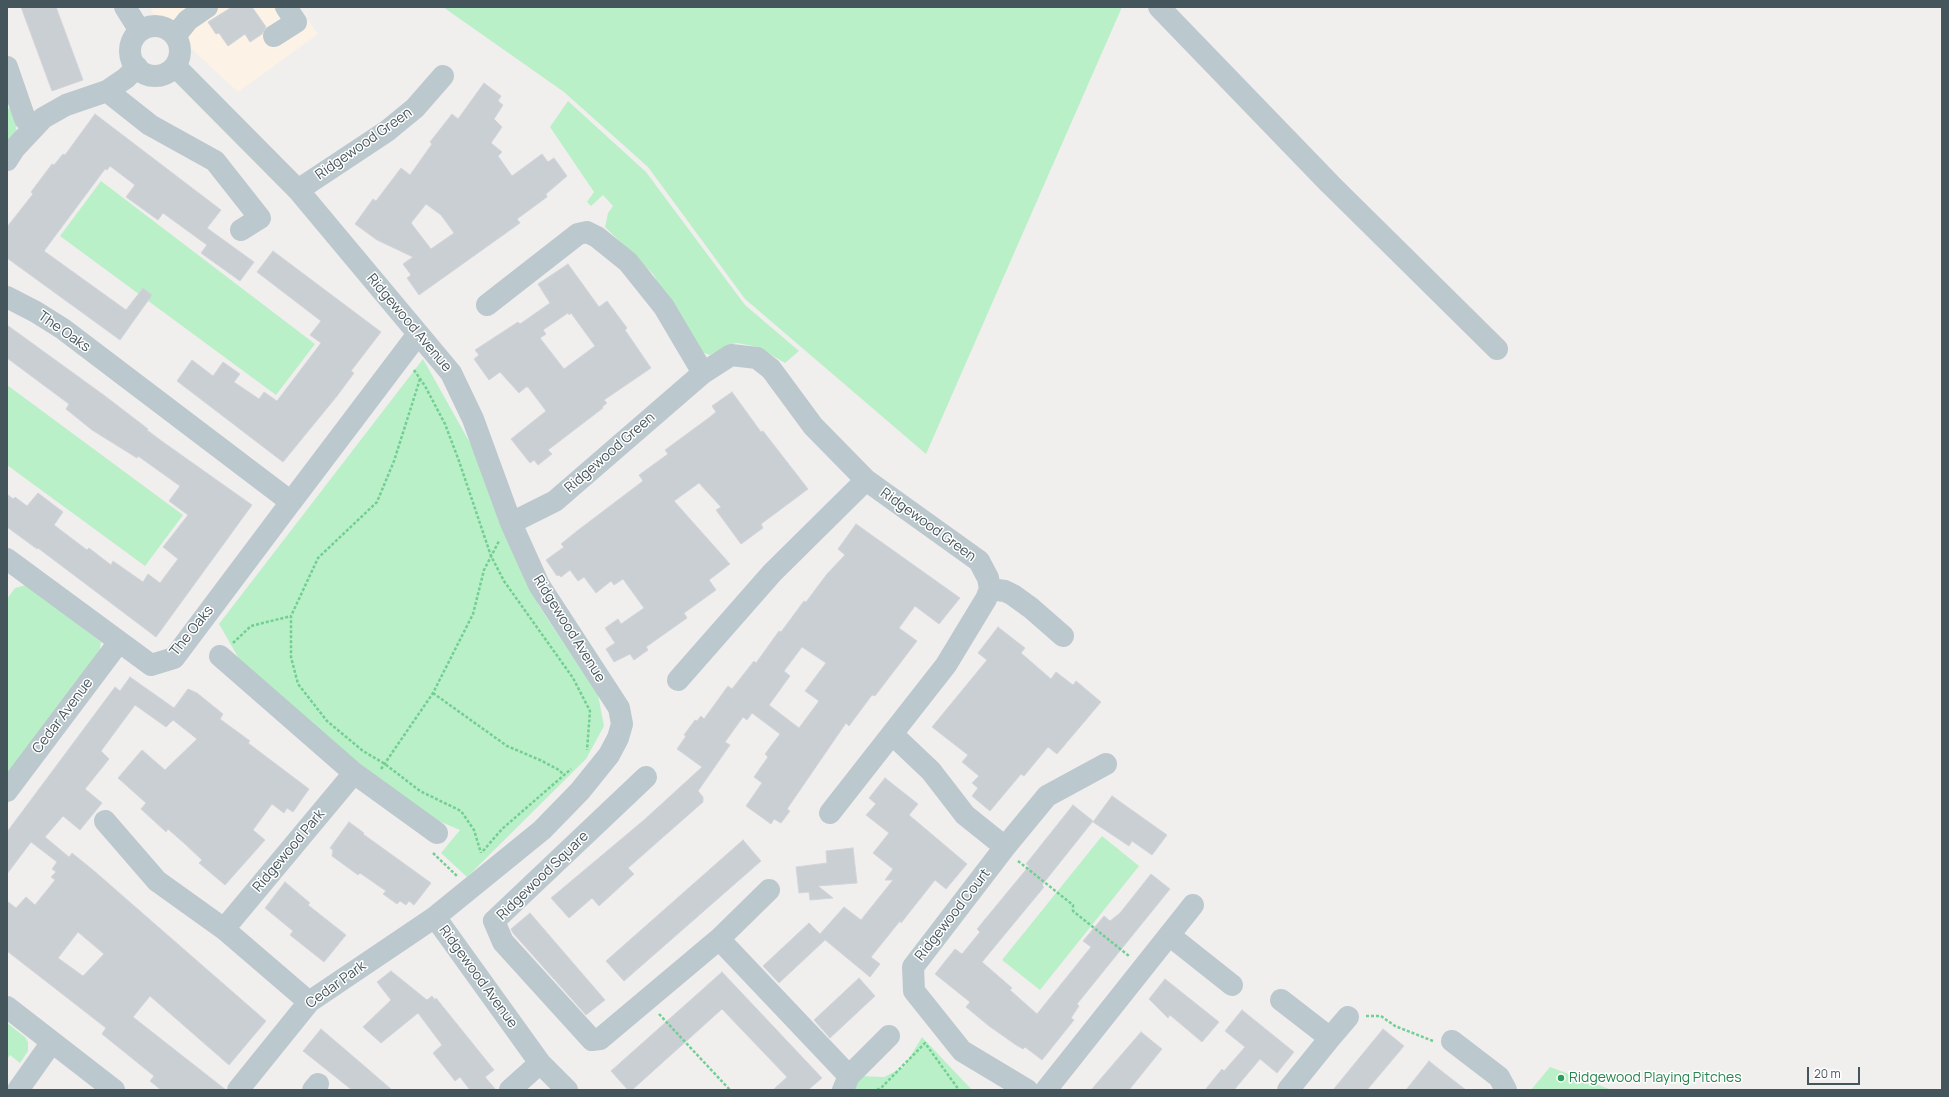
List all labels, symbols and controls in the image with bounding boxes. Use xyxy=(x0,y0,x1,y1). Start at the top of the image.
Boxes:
street label: Ridgewood Green xyxy=(313,104,415,184)
street label: Ridgewood Avenue xyxy=(363,271,455,375)
street label: The Oaks xyxy=(35,308,93,356)
street label: Ridgewood Green xyxy=(561,409,659,497)
street label: Ridgewood Green xyxy=(877,485,979,565)
street label: Ridgewood Avenue xyxy=(529,573,609,685)
street label: The Oaks xyxy=(167,603,217,659)
street label: Cedar Avenue xyxy=(29,675,97,757)
street label: Ridgewood Park xyxy=(250,806,328,896)
street label: Ridgewood Square xyxy=(494,828,592,924)
street label: Ridgewood Court xyxy=(912,866,994,964)
street label: Ridgewood Avenue xyxy=(435,922,521,1032)
street label: Cedar Park xyxy=(303,958,369,1012)
scale bar xyxy=(1809,1059,1862,1085)
text: 20 m xyxy=(1814,1065,1841,1082)
place label: Ridgewood Playing Pitches xyxy=(1569,1070,1741,1086)
marker: Ridgewood Playing Pitches xyxy=(1556,1073,1566,1083)

